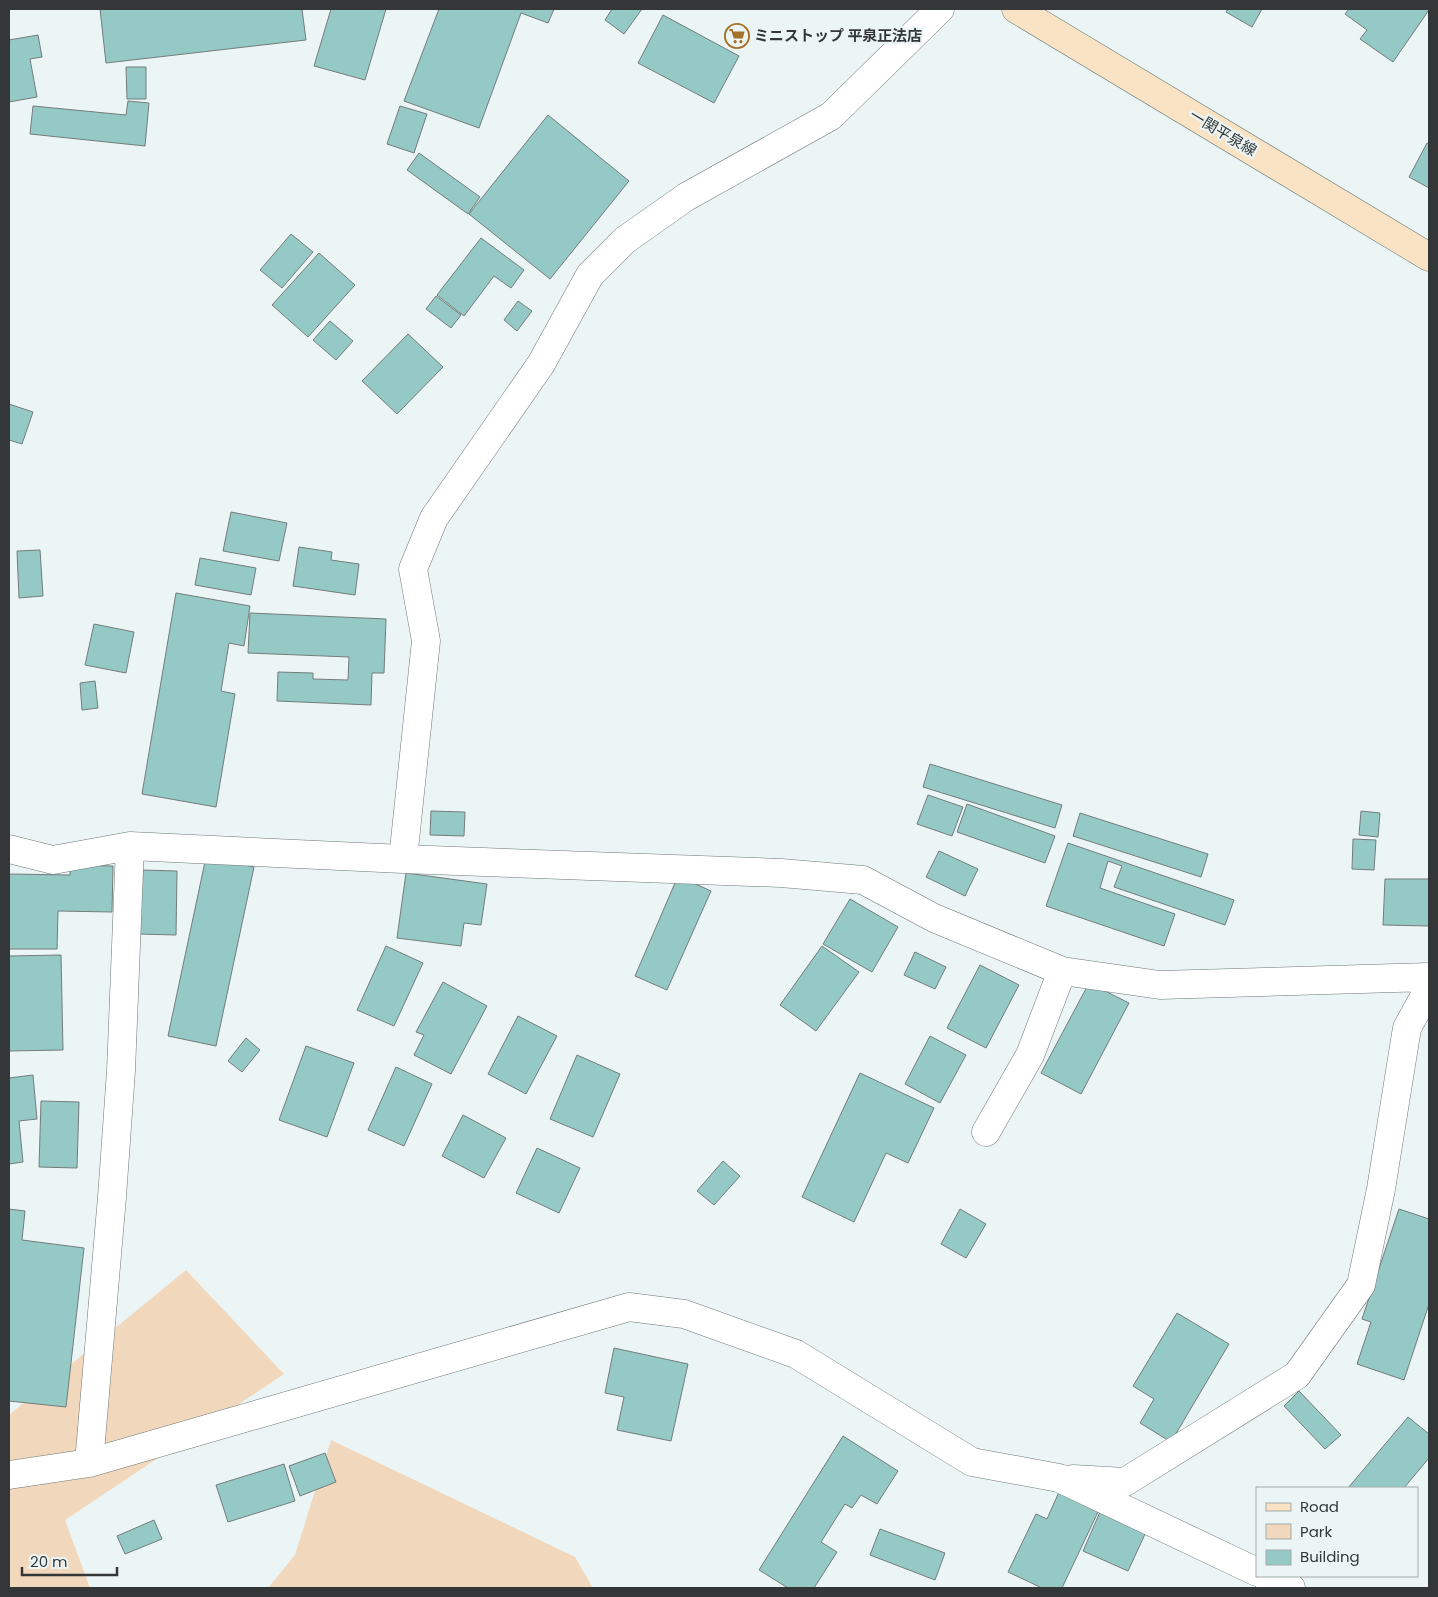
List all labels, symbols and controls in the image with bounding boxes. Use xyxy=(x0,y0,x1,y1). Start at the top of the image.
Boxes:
supermarket icon: ミニストップ 平泉正法店 xyxy=(724,23,750,49)
place label: ミニストップ 平泉正法店 xyxy=(754,25,922,46)
street label: 一関平泉線 xyxy=(1186,104,1261,161)
legend xyxy=(1256,1487,1418,1577)
text: Road xyxy=(1300,1496,1339,1517)
text: Park xyxy=(1300,1521,1332,1542)
scale bar xyxy=(22,1544,118,1576)
text: Building xyxy=(1300,1546,1360,1567)
text: 20 m xyxy=(30,1551,68,1572)

